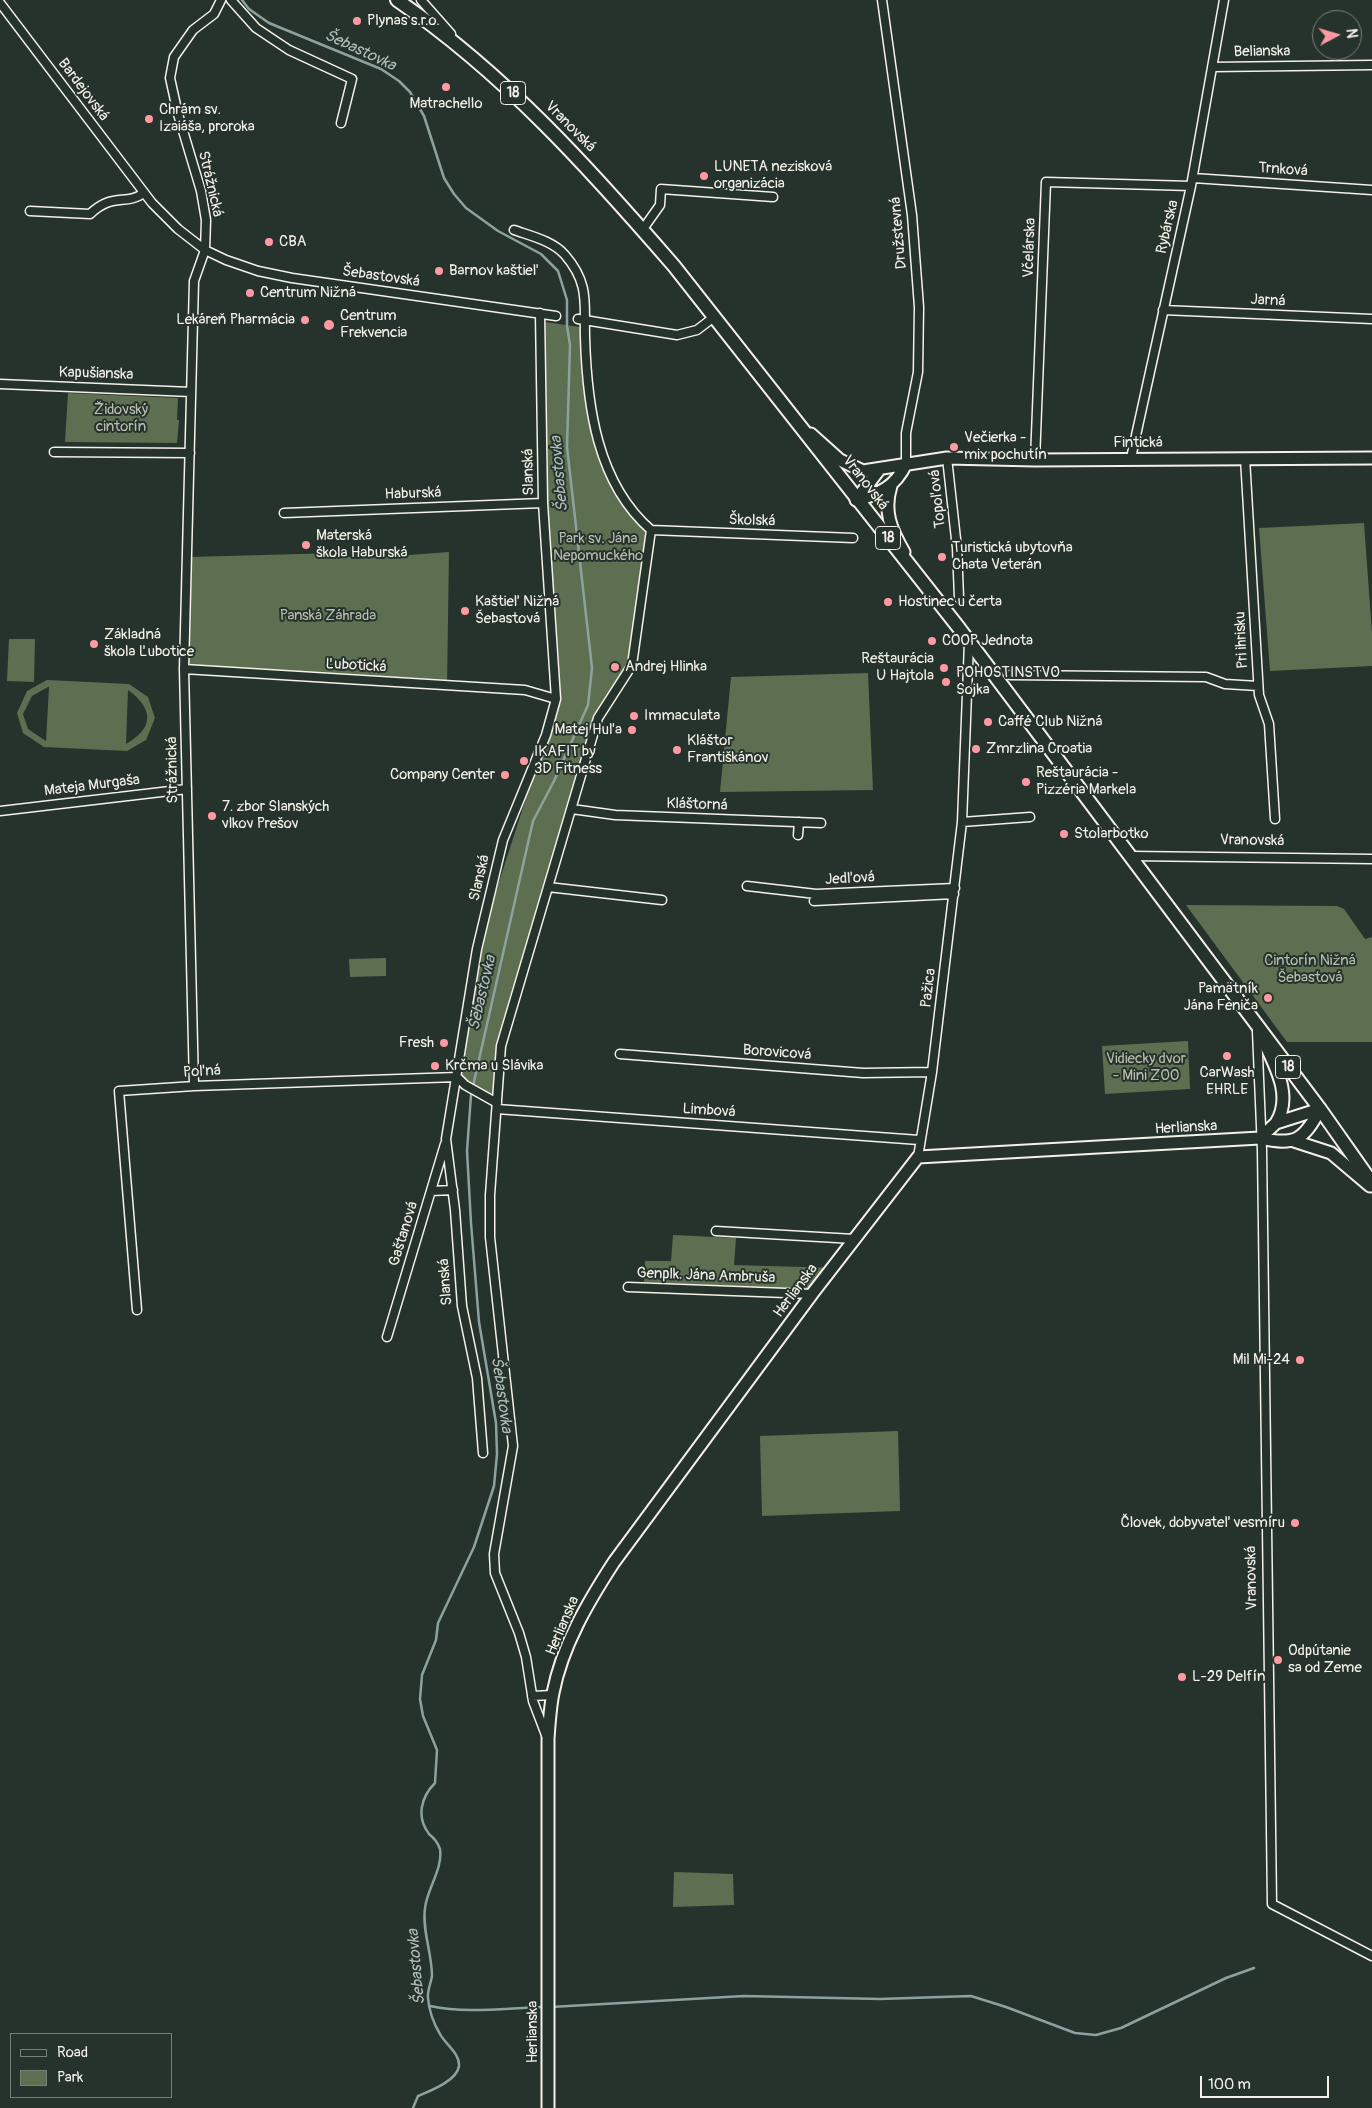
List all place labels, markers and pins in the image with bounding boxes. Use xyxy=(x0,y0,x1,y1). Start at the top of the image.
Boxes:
place label: Plynas s.r.o. xyxy=(367,12,440,30)
marker: Plynas s.r.o. xyxy=(351,15,363,27)
marker: Matrachello xyxy=(440,81,452,93)
place label: Matrachello xyxy=(410,95,482,113)
place label: Chrám sv. Izaiáša, proroka xyxy=(159,101,255,136)
marker: Chrám sv. Izaiáša, proroka xyxy=(143,113,155,125)
place label: LUNETA nezisková organizácia xyxy=(714,158,832,193)
marker: LUNETA nezisková organizácia xyxy=(698,170,710,182)
place label: CBA xyxy=(279,233,306,251)
marker: CBA xyxy=(263,236,275,248)
place label: Barnov kaštieľ xyxy=(449,262,539,280)
marker: Barnov kaštieľ xyxy=(433,265,445,277)
place label: Centrum Nižná xyxy=(260,284,356,302)
marker: Centrum Nižná xyxy=(244,287,256,299)
place label: Centrum Frekvencia xyxy=(340,307,407,342)
place label: Lekáreň Pharmácia xyxy=(176,311,295,329)
marker: Lekáreň Pharmácia xyxy=(299,314,311,326)
marker: Centrum Frekvencia xyxy=(322,318,336,332)
place label: Večierka - mix pochutín xyxy=(964,429,1047,464)
marker: Večierka - mix pochutín xyxy=(948,441,960,453)
place label: Materská škola Haburská xyxy=(316,527,408,562)
marker: Materská škola Haburská xyxy=(300,539,312,551)
place label: Turistická ubytovňa Chata Veterán xyxy=(952,539,1073,574)
marker: Turistická ubytovňa Chata Veterán xyxy=(936,551,948,563)
place label: Kaštieľ Nižná Šebastová xyxy=(475,593,559,628)
place label: Hostinec u čerta xyxy=(898,593,1002,611)
marker: Hostinec u čerta xyxy=(882,596,894,608)
marker: Kaštieľ Nižná Šebastová xyxy=(459,605,471,617)
place label: Základná škola Ľubotice xyxy=(104,626,194,661)
place label: COOP Jednota xyxy=(942,632,1033,650)
marker: COOP Jednota xyxy=(926,635,938,647)
marker: Základná škola Ľubotice xyxy=(88,638,100,650)
place label: Reštaurácia U Hajtola xyxy=(861,650,934,685)
place label: Andrej Hlinka xyxy=(625,658,707,676)
marker: Andrej Hlinka xyxy=(609,661,621,673)
marker: Reštaurácia U Hajtola xyxy=(938,662,950,674)
place label: POHOSTINSTVO Sojka xyxy=(956,664,1060,699)
marker: POHOSTINSTVO Sojka xyxy=(940,676,952,688)
place label: Immaculata xyxy=(644,707,720,725)
marker: Immaculata xyxy=(628,710,640,722)
place label: Caffé Club Nižná xyxy=(998,713,1102,731)
marker: Caffé Club Nižná xyxy=(982,716,994,728)
place label: Matej Huľa xyxy=(555,721,622,739)
marker: Matej Huľa xyxy=(626,724,638,736)
place label: Kláštor Františkánov xyxy=(687,732,769,767)
place label: Zmrzlina Croatia xyxy=(986,740,1092,758)
place label: IKAFIT by 3D Fitness xyxy=(534,743,602,778)
marker: Zmrzlina Croatia xyxy=(970,743,982,755)
marker: Kláštor Františkánov xyxy=(671,744,683,756)
marker: IKAFIT by 3D Fitness xyxy=(518,755,530,767)
place label: Reštaurácia - Pizzéria Markela xyxy=(1036,764,1136,799)
place label: Company Center xyxy=(390,766,495,784)
marker: Company Center xyxy=(499,769,511,781)
marker: Reštaurácia - Pizzéria Markela xyxy=(1020,776,1032,788)
place label: 7. zbor Slanských vlkov Prešov xyxy=(222,798,329,833)
marker: 7. zbor Slanských vlkov Prešov xyxy=(206,810,218,822)
place label: Stolarbotko xyxy=(1074,825,1149,843)
marker: Stolarbotko xyxy=(1058,828,1070,840)
place label: Pamätník Jána Feniča xyxy=(1184,980,1258,1015)
marker: Pamätník Jána Feniča xyxy=(1262,992,1274,1004)
place label: Fresh xyxy=(399,1034,434,1052)
marker: Fresh xyxy=(438,1037,450,1049)
marker: CarWash EHRLE xyxy=(1221,1050,1233,1062)
place label: Krčma u Slávika xyxy=(445,1057,543,1075)
marker: Krčma u Slávika xyxy=(429,1060,441,1072)
place label: CarWash EHRLE xyxy=(1199,1064,1255,1099)
place label: Mil Mi-24 xyxy=(1233,1351,1290,1369)
marker: Mil Mi-24 xyxy=(1294,1354,1306,1366)
place label: Človek, dobyvateľ vesmíru xyxy=(1120,1514,1285,1532)
marker: Človek, dobyvateľ vesmíru xyxy=(1289,1517,1301,1529)
place label: Odpútanie sa od Zeme xyxy=(1288,1642,1362,1677)
marker: Odpútanie sa od Zeme xyxy=(1272,1654,1284,1666)
place label: L-29 Delfín xyxy=(1192,1668,1265,1686)
marker: L-29 Delfín xyxy=(1176,1671,1188,1683)

